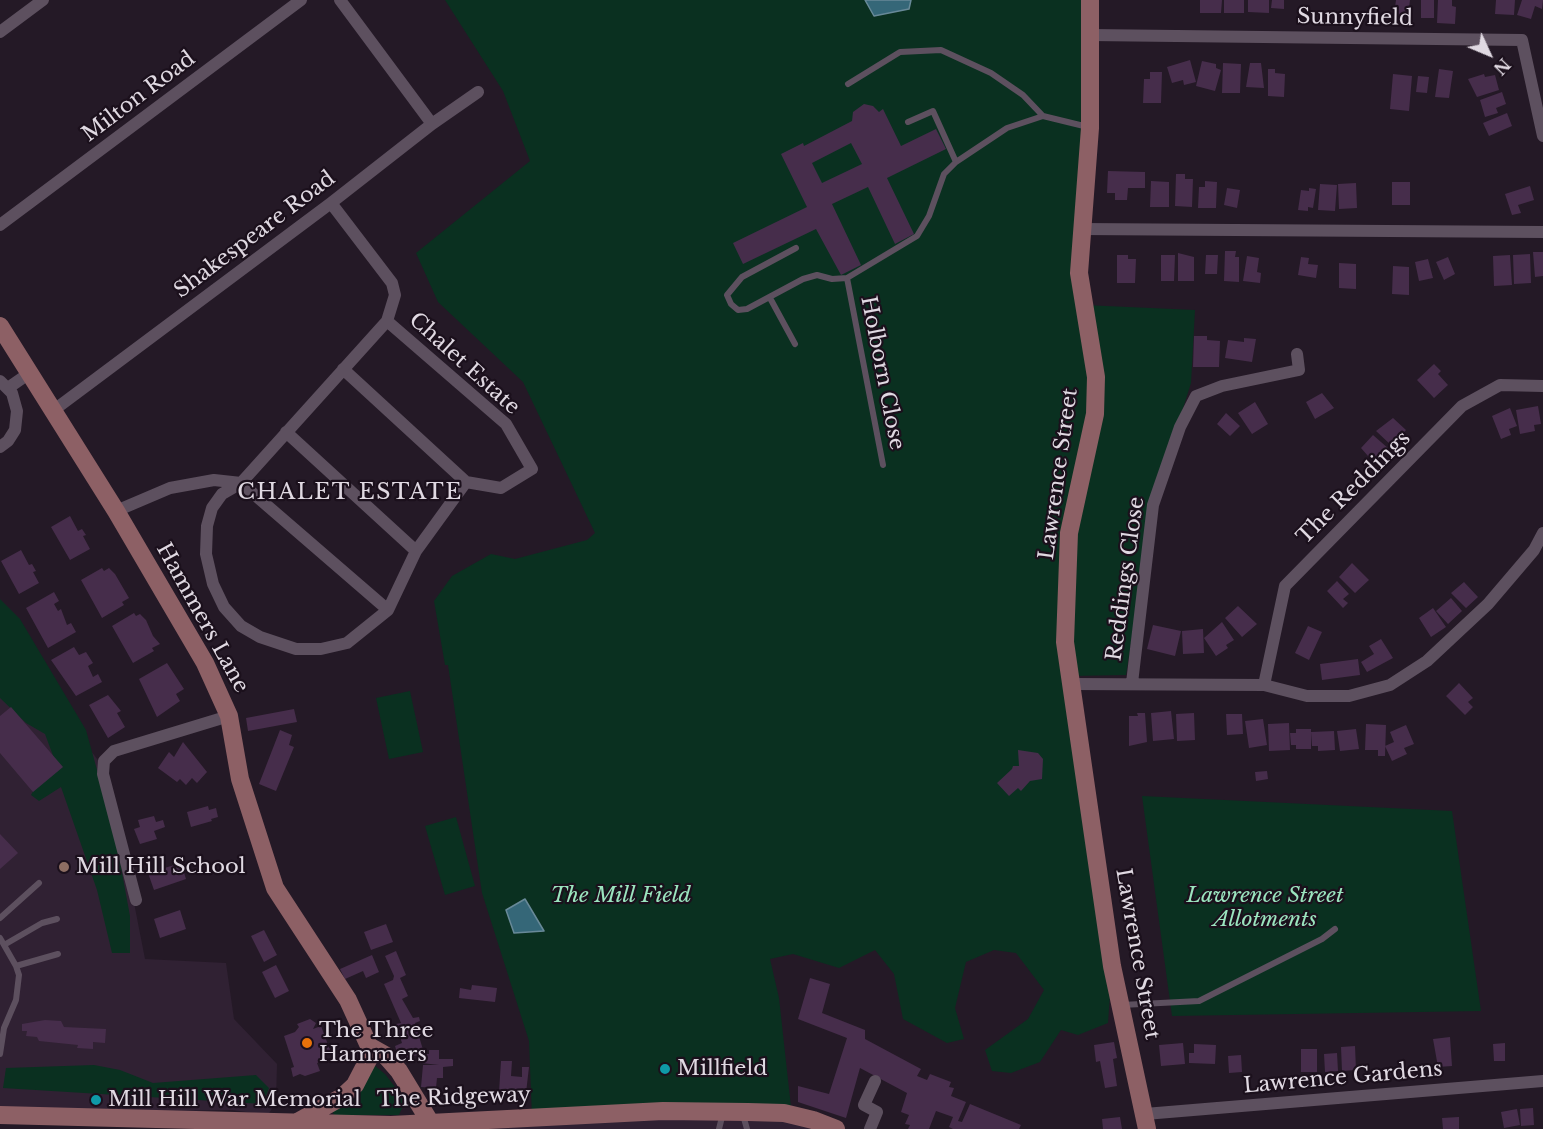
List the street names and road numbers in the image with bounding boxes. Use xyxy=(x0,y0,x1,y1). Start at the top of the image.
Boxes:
street label: Sunnyfield xyxy=(1297,4,1413,32)
street label: Milton Road xyxy=(78,46,200,148)
street label: Shakespeare Road xyxy=(170,166,340,304)
street label: Holborn Close xyxy=(855,294,909,452)
street label: Chalet Estate xyxy=(404,308,524,420)
street label: Lawrence Street xyxy=(1034,387,1084,561)
street label: The Reddings xyxy=(1292,426,1416,550)
street label: Reddings Close xyxy=(1102,495,1150,663)
street label: Hammers Lane xyxy=(150,539,254,697)
street label: Lawrence Street xyxy=(1110,867,1164,1041)
street label: Lawrence Gardens xyxy=(1242,1057,1444,1099)
street label: The Ridgeway xyxy=(377,1083,531,1113)

